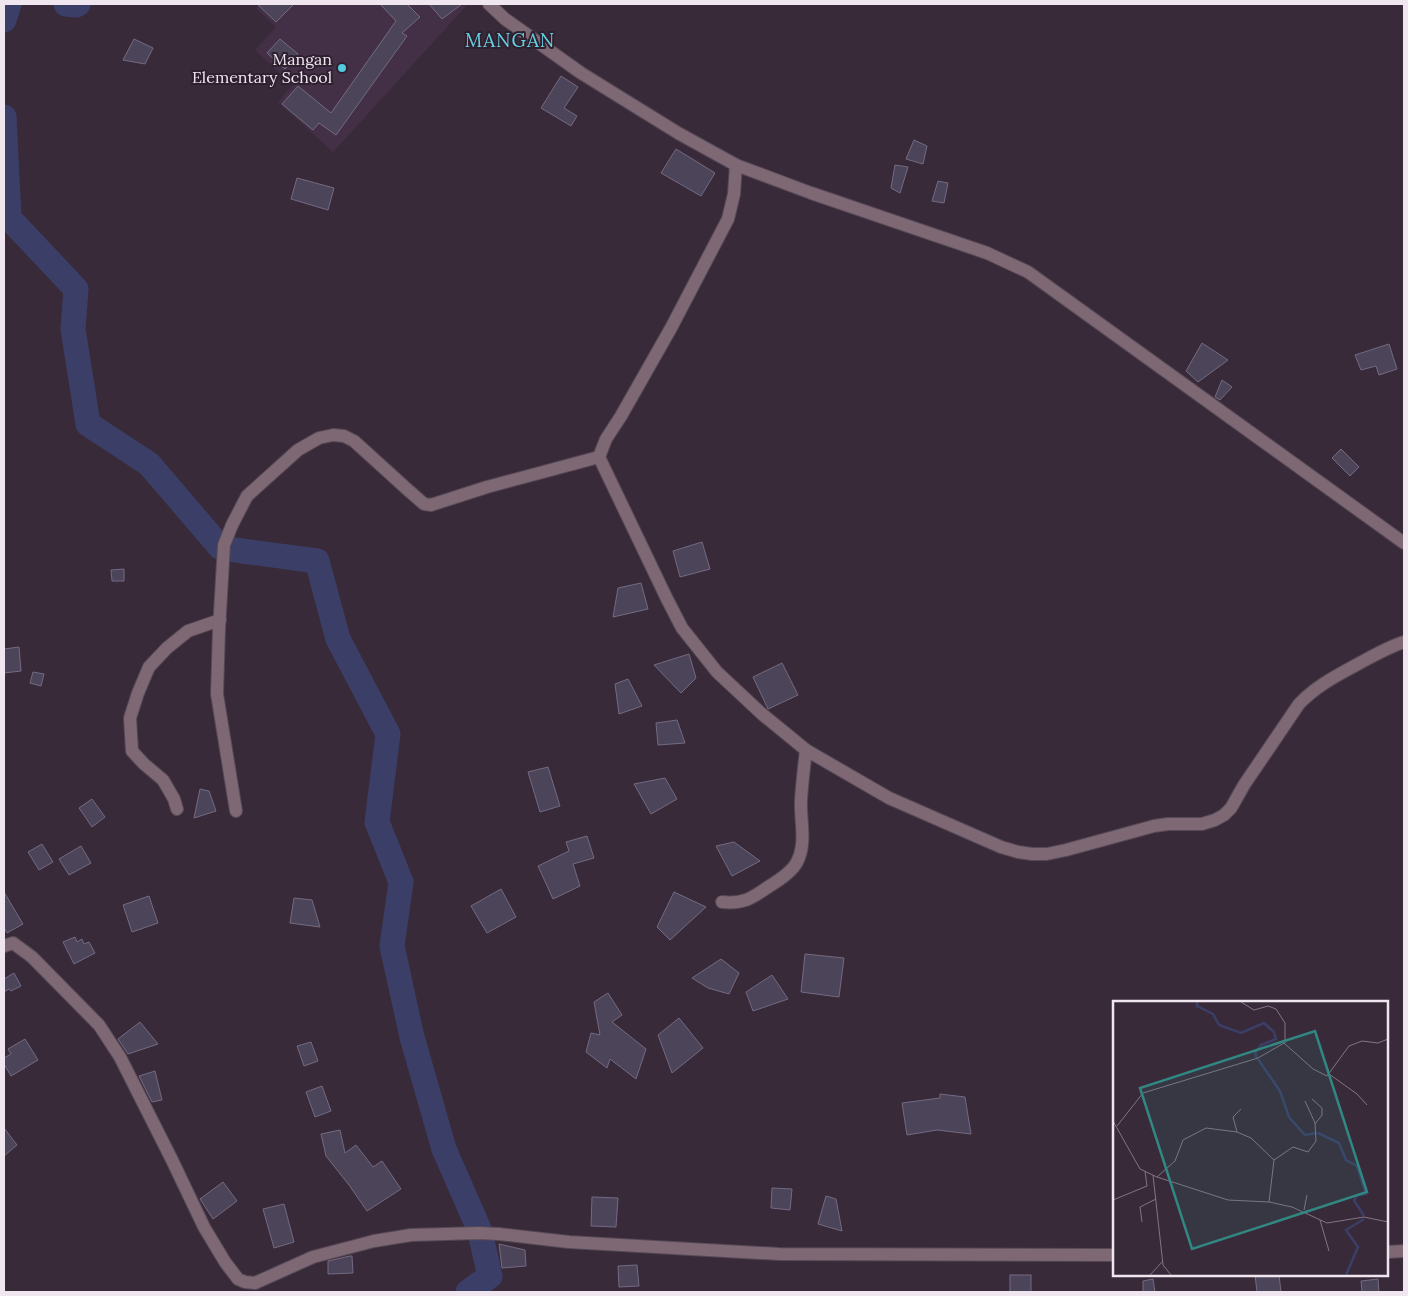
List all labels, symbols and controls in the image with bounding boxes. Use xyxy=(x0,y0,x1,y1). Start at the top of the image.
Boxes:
district label: MANGAN xyxy=(465,28,555,52)
place label: Mangan Elementary School xyxy=(192,49,332,87)
marker: Mangan Elementary School xyxy=(336,62,348,74)
inset map xyxy=(1113,1001,1388,1276)

